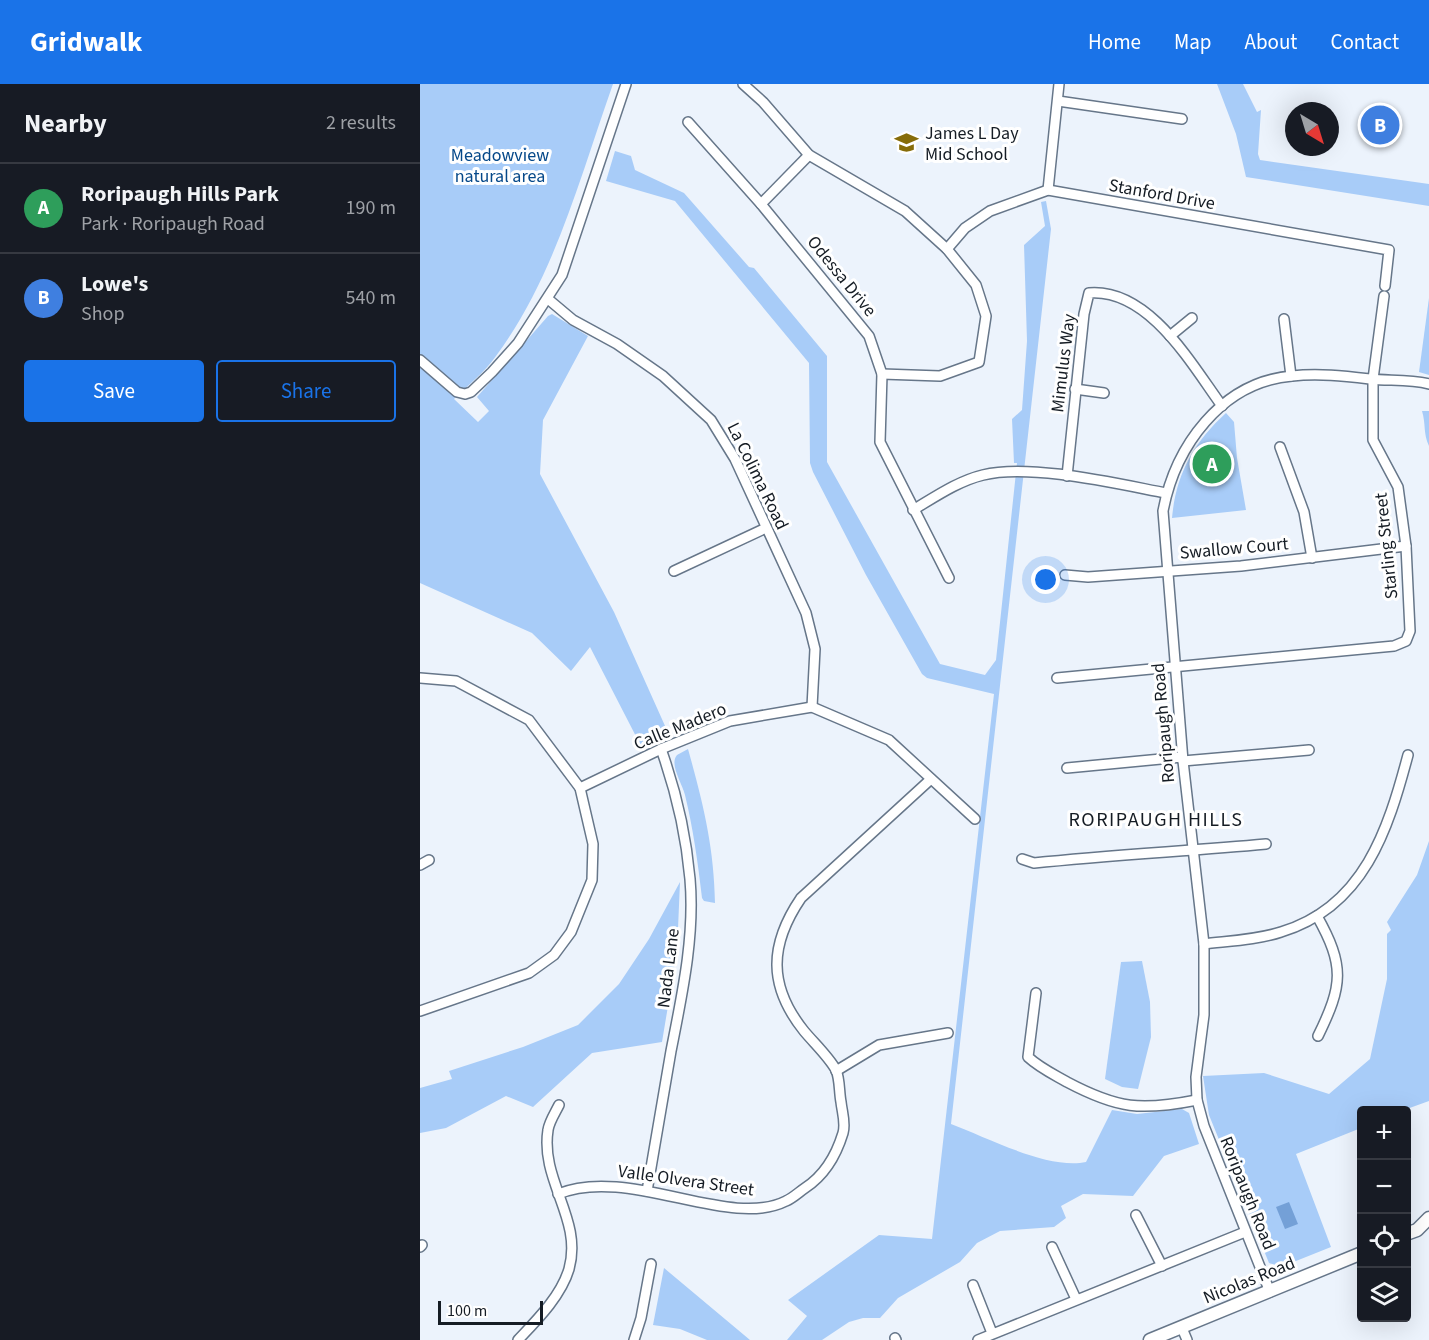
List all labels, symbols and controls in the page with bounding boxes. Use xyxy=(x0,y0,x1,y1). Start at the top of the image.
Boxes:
text: Gridwalk xyxy=(30,22,142,62)
text: Home xyxy=(1088,27,1141,57)
text: Map xyxy=(1174,27,1212,57)
text: About xyxy=(1245,27,1297,57)
text: Contact xyxy=(1330,27,1399,57)
north arrow xyxy=(1285,102,1339,156)
pin: B xyxy=(1360,102,1400,147)
text: Nearby xyxy=(24,105,107,142)
text: 2 results xyxy=(326,109,396,137)
place label: James L Day Mid School xyxy=(925,121,1019,167)
school or university icon: James L Day Mid School xyxy=(894,130,920,156)
park label: Meadowview natural area xyxy=(451,143,549,189)
street label: Stanford Drive xyxy=(1107,173,1217,216)
text: Roripaugh Hills Park xyxy=(81,178,279,210)
text: A xyxy=(38,194,49,222)
text: 190 m xyxy=(346,194,396,222)
text: Park · Roripaugh Road xyxy=(81,210,265,238)
street label: Odessa Drive xyxy=(801,231,882,322)
text: Lowe's xyxy=(81,268,148,300)
text: B xyxy=(37,284,50,312)
text: 540 m xyxy=(346,284,396,312)
text: Shop xyxy=(81,300,125,328)
street label: Mimulus Way xyxy=(1045,312,1082,414)
button: Save xyxy=(24,360,204,422)
button: Share xyxy=(216,360,396,422)
street label: La Colima Road xyxy=(721,418,794,534)
pin: A xyxy=(1192,442,1232,487)
street label: Starling Street xyxy=(1368,492,1405,600)
street label: Swallow Court xyxy=(1179,531,1289,566)
your location xyxy=(1031,565,1060,594)
street label: Roripaugh Road xyxy=(1146,662,1181,784)
street label: Calle Madero xyxy=(630,697,730,756)
district label: RORIPAUGH HILLS xyxy=(1068,806,1244,834)
street label: Nada Lane xyxy=(651,927,686,1009)
map controls xyxy=(1357,1106,1411,1322)
button: + xyxy=(1357,1106,1411,1160)
street label: Roripaugh Road xyxy=(1213,1133,1282,1254)
street label: Valle Olvera Street xyxy=(616,1159,756,1202)
button: − xyxy=(1357,1160,1411,1214)
button: locate xyxy=(1357,1214,1411,1268)
street label: Nicolas Road xyxy=(1199,1251,1299,1310)
button: layers xyxy=(1357,1268,1411,1322)
scale bar xyxy=(438,1298,543,1326)
text: 100 m xyxy=(447,1300,487,1322)

